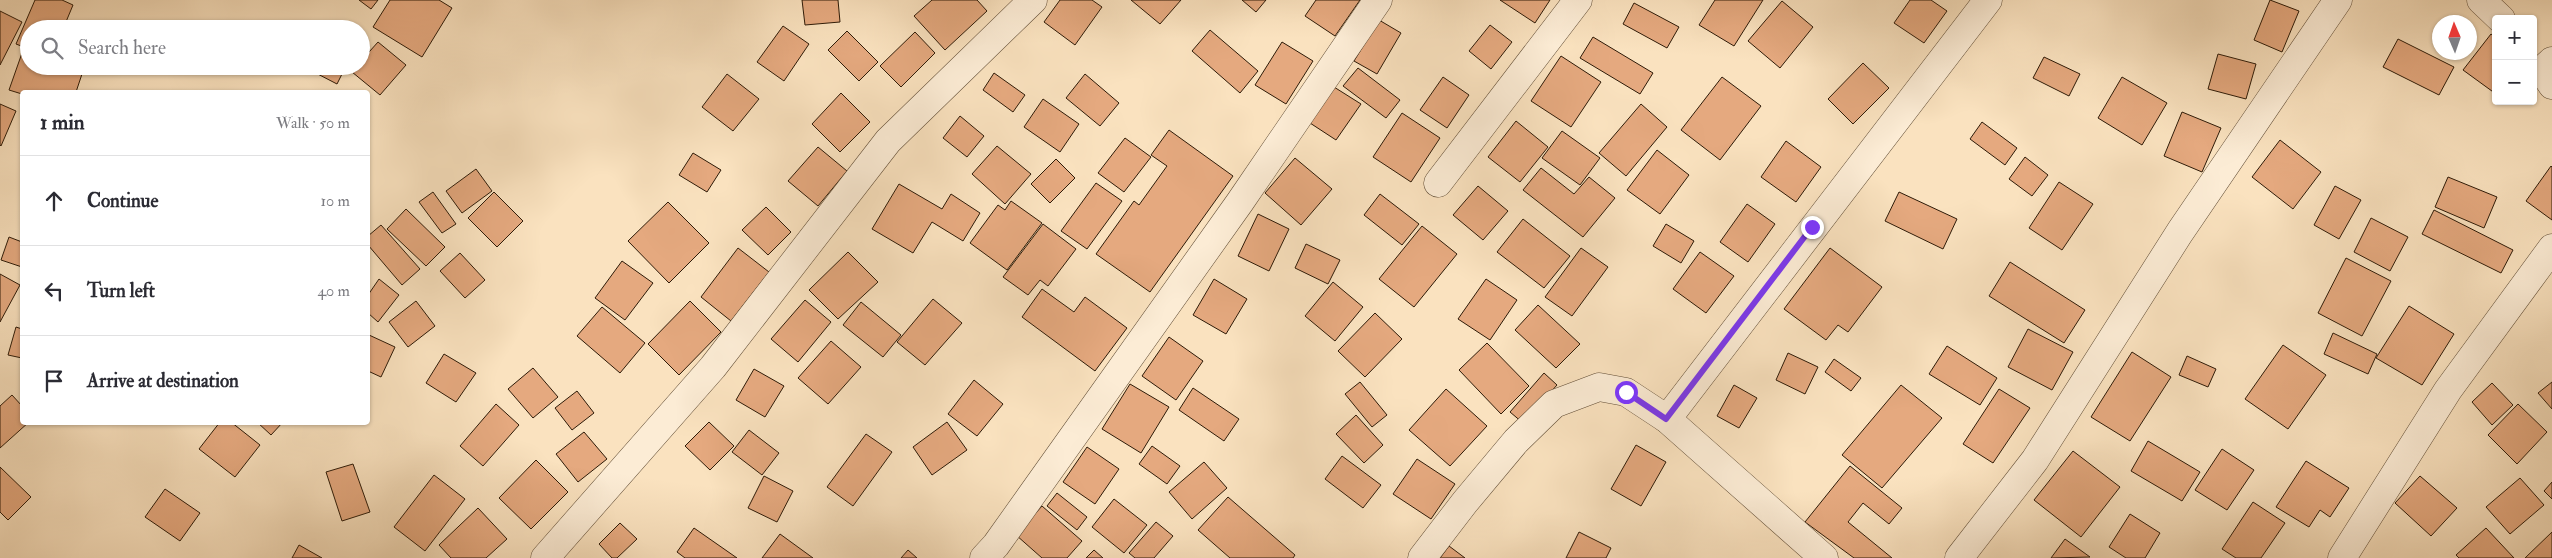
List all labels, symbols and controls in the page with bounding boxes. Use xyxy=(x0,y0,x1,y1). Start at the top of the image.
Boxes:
north arrow xyxy=(2432,15,2477,60)
map controls xyxy=(2492,15,2537,105)
button: + xyxy=(2492,15,2537,60)
search box xyxy=(20,20,370,75)
icon: search xyxy=(38,34,66,62)
text: Search here xyxy=(78,36,166,60)
button: − xyxy=(2492,60,2537,105)
text: 1 min xyxy=(40,109,85,136)
text: Walk · 50 m xyxy=(276,113,350,133)
icon: ahead xyxy=(40,187,68,215)
text: Continue xyxy=(87,189,158,213)
text: 10 m xyxy=(320,191,350,211)
route end xyxy=(1801,216,1824,239)
icon: left xyxy=(40,277,68,305)
text: Turn left xyxy=(87,279,155,303)
text: 40 m xyxy=(317,281,350,301)
icon: arrive xyxy=(40,367,68,395)
text: Arrive at destination xyxy=(87,369,239,393)
route start xyxy=(1615,381,1638,404)

